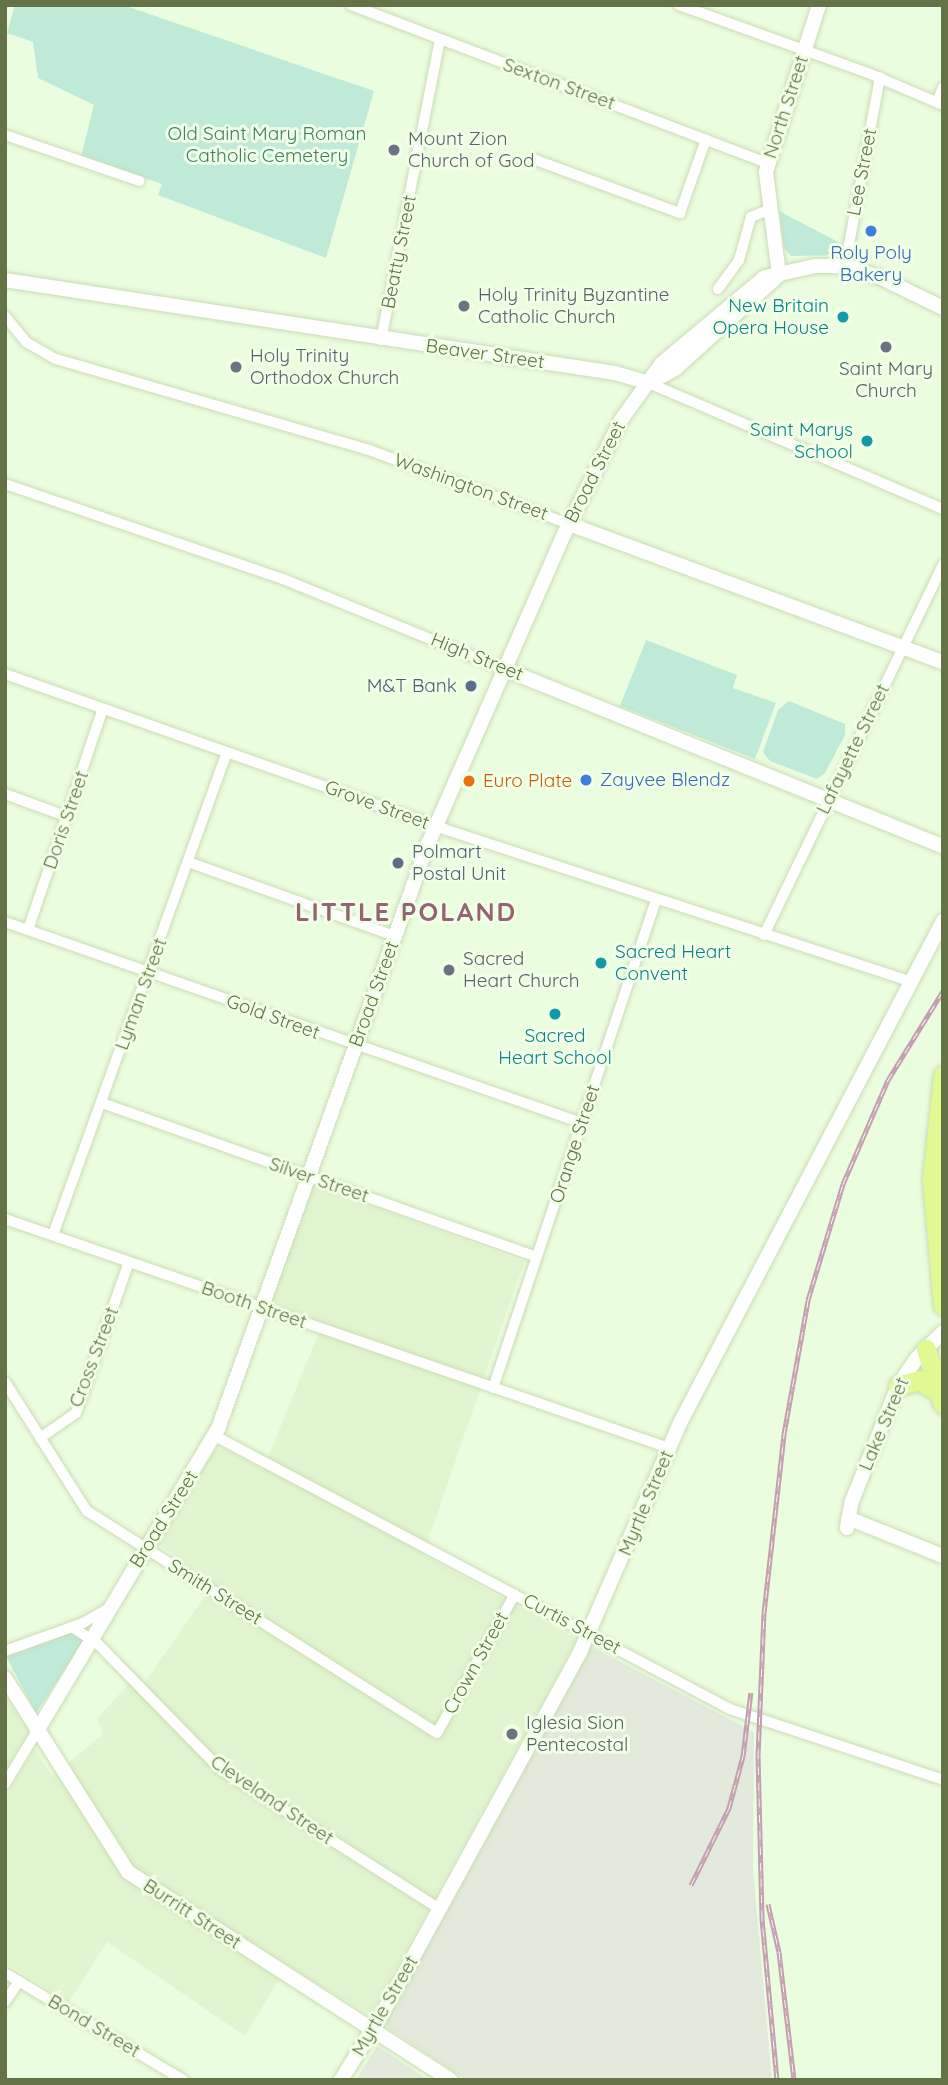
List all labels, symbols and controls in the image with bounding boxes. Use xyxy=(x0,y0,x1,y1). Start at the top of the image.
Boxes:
street label: Sexton Street xyxy=(500,53,618,115)
street label: North Street xyxy=(759,53,813,161)
park label: Old Saint Mary Roman Catholic Cemetery xyxy=(168,123,366,167)
street label: Lee Street xyxy=(842,126,882,218)
place label: Mount Zion Church of God xyxy=(408,128,534,172)
marker: Mount Zion Church of God xyxy=(386,142,402,158)
street label: Beatty Street xyxy=(377,193,421,311)
marker: Roly Poly Bakery xyxy=(863,223,879,239)
place label: Roly Poly Bakery xyxy=(830,242,912,286)
place label: Holy Trinity Byzantine Catholic Church xyxy=(478,284,669,328)
place label: New Britain Opera House xyxy=(713,295,829,339)
marker: Holy Trinity Byzantine Catholic Church xyxy=(456,298,472,314)
marker: New Britain Opera House xyxy=(835,309,851,325)
street label: Beaver Street xyxy=(424,334,546,374)
marker: Saint Mary Church xyxy=(878,339,894,355)
place label: Holy Trinity Orthodox Church xyxy=(250,345,399,389)
place label: Saint Mary Church xyxy=(839,358,933,402)
marker: Holy Trinity Orthodox Church xyxy=(228,359,244,375)
street label: Broad Street xyxy=(560,417,630,527)
place label: Saint Marys School xyxy=(750,419,853,463)
marker: Saint Marys School xyxy=(859,433,875,449)
street label: Washington Street xyxy=(391,449,551,525)
street label: High Street xyxy=(428,628,526,686)
place label: M&T Bank xyxy=(367,675,457,697)
marker: M&T Bank xyxy=(463,678,479,694)
street label: Lafayette Street xyxy=(812,680,894,818)
street label: Doris Street xyxy=(39,768,93,872)
place label: Zayvee Blendz xyxy=(600,769,730,791)
place label: Euro Plate xyxy=(483,770,572,792)
marker: Zayvee Blendz xyxy=(578,772,594,788)
marker: Euro Plate xyxy=(461,773,477,789)
street label: Grove Street xyxy=(322,776,432,834)
place label: Polmart Postal Unit xyxy=(412,841,506,885)
marker: Polmart Postal Unit xyxy=(390,855,406,871)
district label: LITTLE POLAND xyxy=(297,896,515,928)
street label: Lyman Street xyxy=(110,935,172,1053)
street label: Broad Street xyxy=(344,938,404,1050)
place label: Sacred Heart Convent xyxy=(615,941,731,985)
place label: Sacred Heart Church xyxy=(463,948,579,992)
marker: Sacred Heart Convent xyxy=(593,955,609,971)
marker: Sacred Heart Church xyxy=(441,962,457,978)
street label: Gold Street xyxy=(223,990,323,1044)
marker: Sacred Heart School xyxy=(547,1006,563,1022)
place label: Sacred Heart School xyxy=(498,1025,612,1069)
street label: Orange Street xyxy=(545,1082,605,1206)
street label: Silver Street xyxy=(266,1152,372,1208)
street label: Booth Street xyxy=(198,1276,310,1334)
street label: Cross Street xyxy=(64,1304,124,1410)
street label: Lake Street xyxy=(854,1374,914,1474)
street label: Myrtle Street xyxy=(614,1447,678,1559)
street label: Broad Street xyxy=(125,1466,203,1572)
street label: Smith Street xyxy=(164,1554,266,1630)
street label: Curtis Street xyxy=(519,1589,625,1659)
street label: Crown Street xyxy=(439,1608,513,1718)
place label: Iglesia Sion Pentecostal xyxy=(526,1712,628,1756)
marker: Iglesia Sion Pentecostal xyxy=(504,1726,520,1742)
street label: Cleveland Street xyxy=(206,1750,338,1850)
street label: Burritt Street xyxy=(139,1874,245,1954)
street label: Myrtle Street xyxy=(347,1952,423,2060)
street label: Bond Street xyxy=(44,1990,144,2062)

